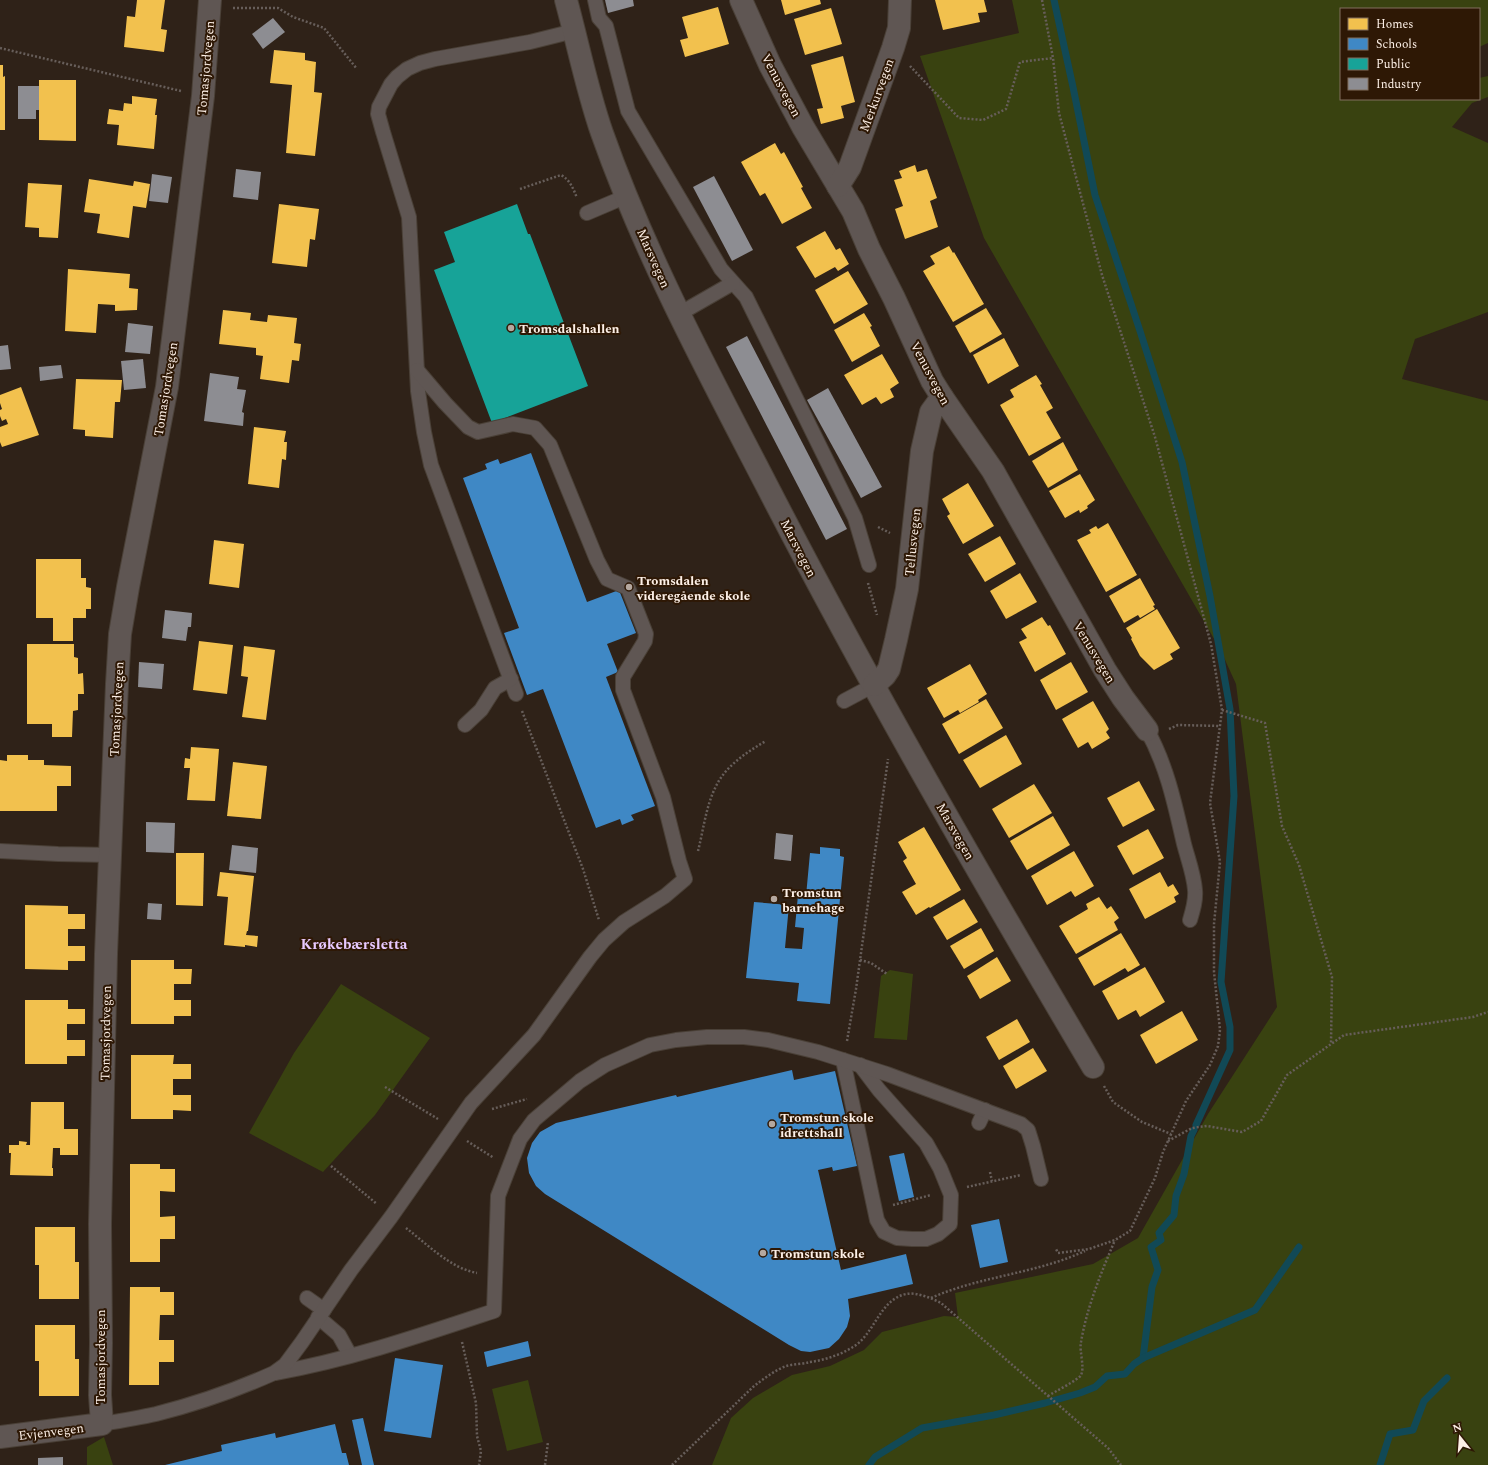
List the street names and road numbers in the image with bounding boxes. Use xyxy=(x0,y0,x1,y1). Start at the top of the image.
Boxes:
street label: Tomasjordvegen xyxy=(192,19,220,116)
street label: Venusvegen xyxy=(756,50,806,121)
street label: Merkurvegen xyxy=(854,55,900,135)
street label: Marsvegen xyxy=(631,226,675,292)
street label: Venusvegen xyxy=(905,338,955,409)
street label: Tomasjordvegen xyxy=(149,340,183,438)
street label: Tellusvegen xyxy=(899,507,927,577)
street label: Marsvegen xyxy=(775,516,822,581)
street label: Venusvegen xyxy=(1068,618,1121,688)
street label: Tomasjordvegen xyxy=(105,661,129,757)
street label: Marsvegen xyxy=(931,799,980,864)
street label: Tomasjordvegen xyxy=(95,985,117,1081)
street label: Tomasjordvegen xyxy=(91,1309,111,1405)
street label: Evjenvegen xyxy=(17,1418,85,1446)

